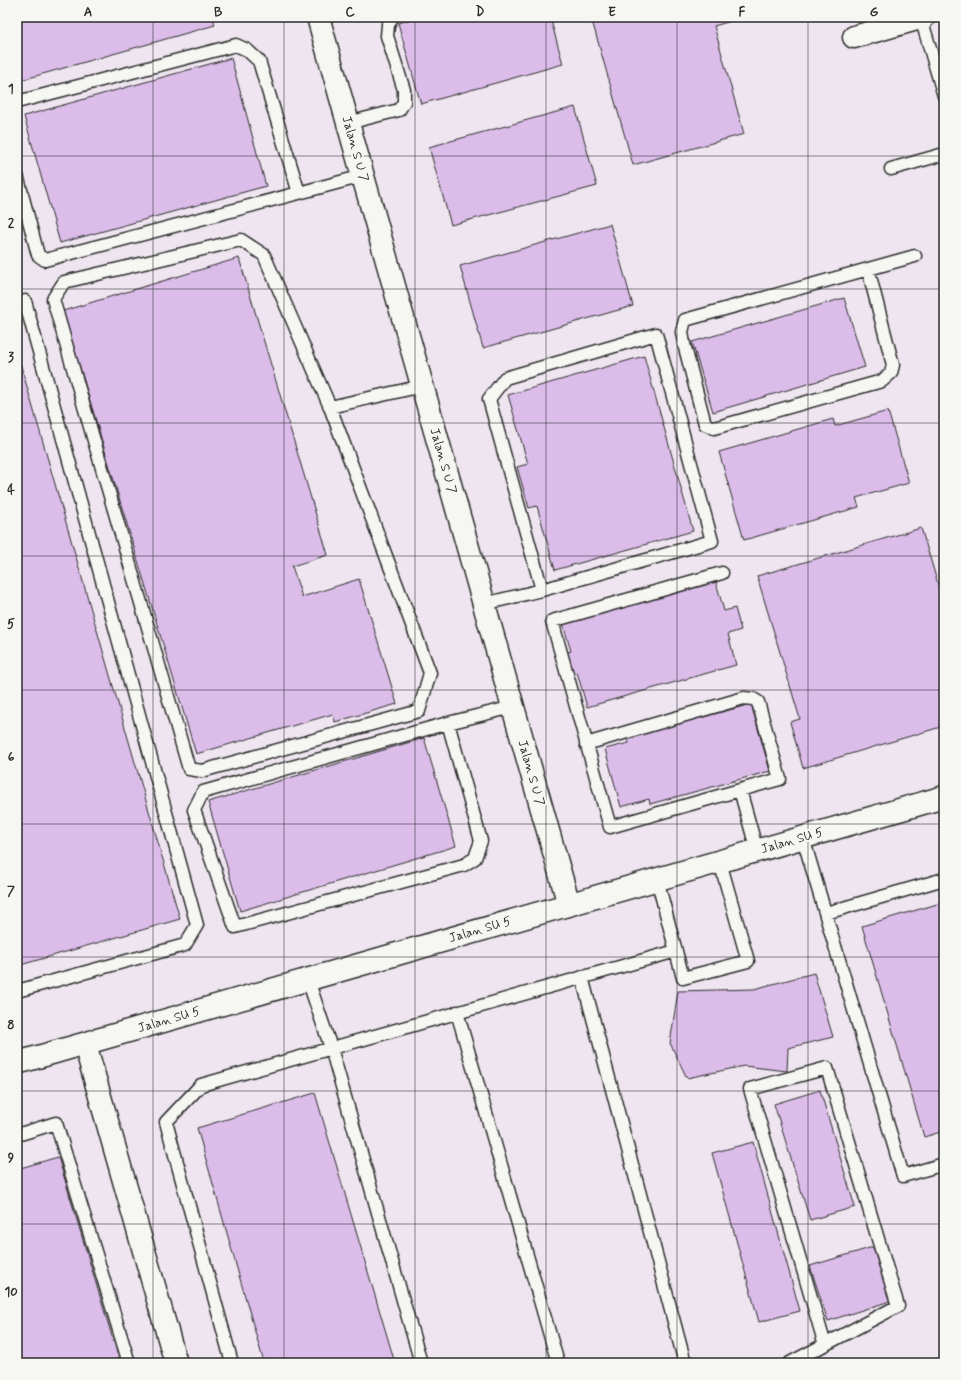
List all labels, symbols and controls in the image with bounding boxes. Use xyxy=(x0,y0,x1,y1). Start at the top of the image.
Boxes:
text: A xyxy=(84,4,92,21)
text: B xyxy=(214,4,223,21)
text: C xyxy=(345,4,355,21)
text: D xyxy=(476,4,485,21)
text: E xyxy=(608,4,616,21)
text: F xyxy=(739,4,746,21)
text: G xyxy=(870,4,879,21)
text: 1 xyxy=(8,81,14,98)
street label: Jalan S U 7 xyxy=(337,114,373,184)
text: 2 xyxy=(8,215,15,232)
text: 3 xyxy=(8,349,14,366)
street label: Jalan S U 7 xyxy=(425,426,461,496)
text: 4 xyxy=(7,482,15,499)
text: 5 xyxy=(7,616,15,633)
street label: Jalan S U 7 xyxy=(513,738,549,808)
text: 6 xyxy=(8,749,15,766)
street label: Jalan SU 5 xyxy=(759,824,825,858)
text: 7 xyxy=(7,883,15,900)
street label: Jalan SU 5 xyxy=(447,913,513,947)
street label: Jalan SU 5 xyxy=(136,1003,202,1037)
text: 8 xyxy=(7,1017,15,1034)
text: 9 xyxy=(8,1150,15,1167)
text: 10 xyxy=(4,1284,18,1301)

